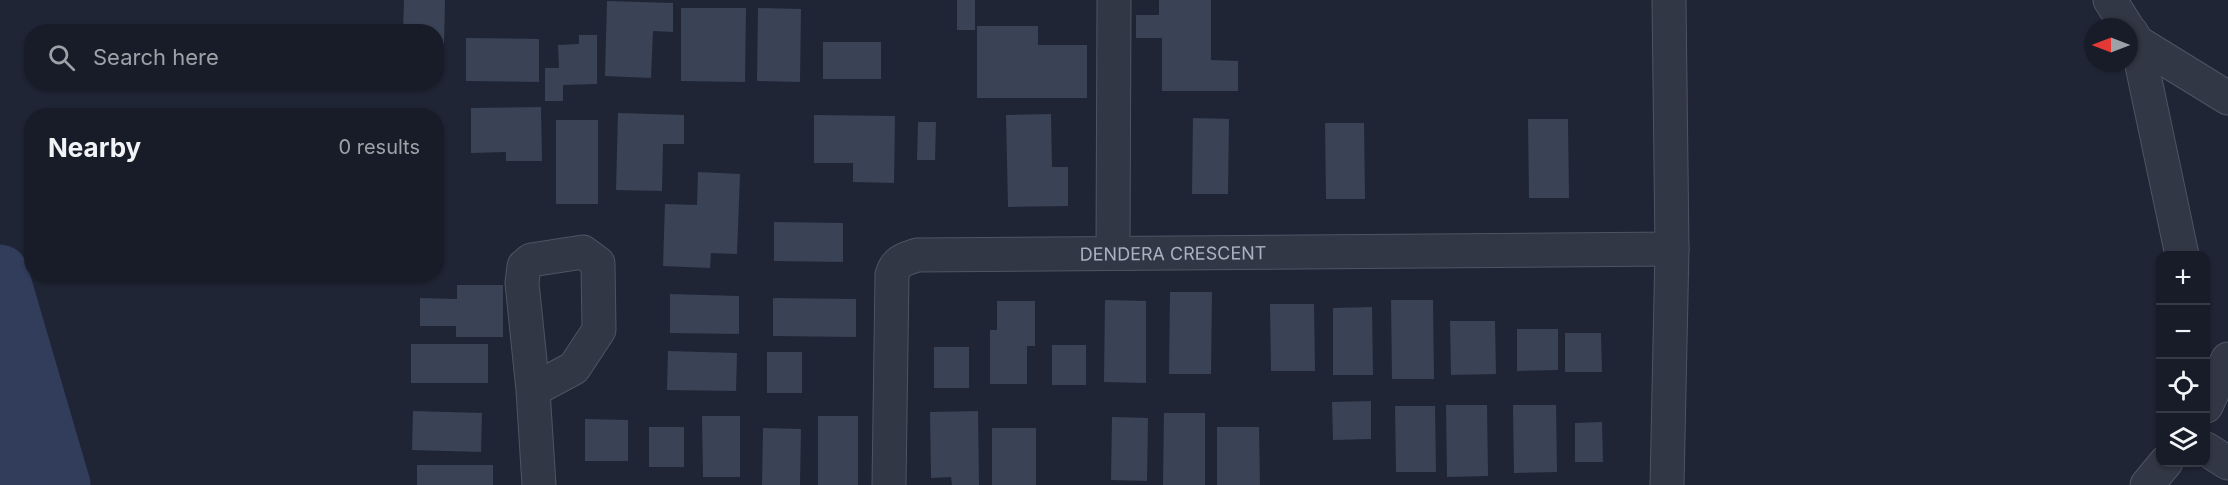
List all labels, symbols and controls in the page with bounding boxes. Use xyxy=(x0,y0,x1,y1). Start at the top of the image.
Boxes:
north arrow xyxy=(2084,18,2138,72)
search box xyxy=(24,24,444,90)
icon: search xyxy=(45,41,78,74)
text: Search here xyxy=(93,44,219,70)
text: Nearby xyxy=(48,132,141,163)
text: 0 results xyxy=(338,135,420,159)
street label: DENDERA CRESCENT xyxy=(1080,242,1266,264)
map controls xyxy=(2156,251,2210,467)
button: + xyxy=(2156,251,2210,305)
button: − xyxy=(2156,305,2210,359)
button: locate xyxy=(2156,359,2210,413)
button: layers xyxy=(2156,413,2210,467)

